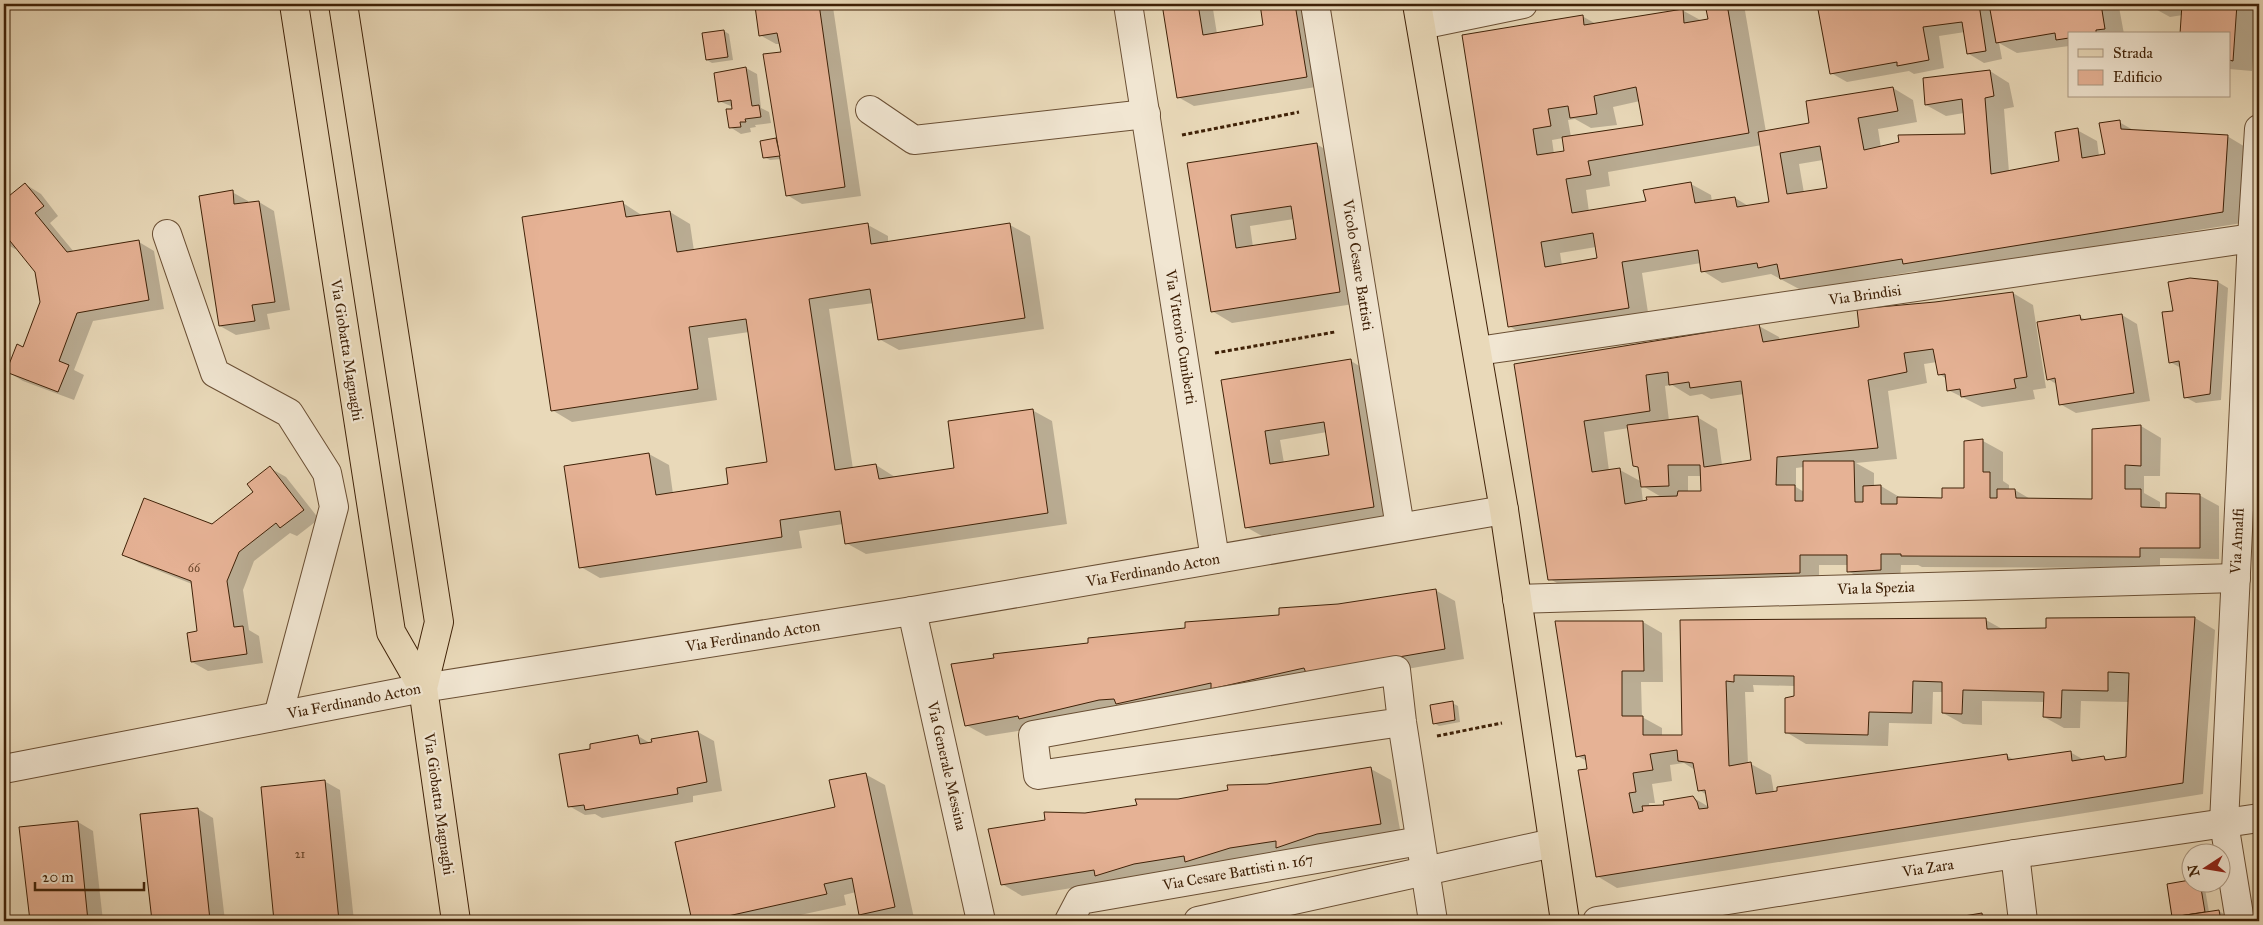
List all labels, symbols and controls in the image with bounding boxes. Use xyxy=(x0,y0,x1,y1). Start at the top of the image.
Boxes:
legend xyxy=(2068,32,2230,98)
text: Strada xyxy=(2113,44,2153,62)
text: Edificio xyxy=(2113,68,2162,86)
street label: Vicolo Cesare Battisti xyxy=(1339,197,1377,332)
street label: Via Vittorio Cuniberti xyxy=(1161,267,1201,406)
street label: Via Giobatta Magnaghi xyxy=(327,277,367,422)
street label: Via Brindisi xyxy=(1827,281,1902,309)
street label: Via Amalfi xyxy=(2226,507,2248,575)
street label: Via Ferdinando Acton xyxy=(1084,549,1221,591)
house number: 66 xyxy=(188,561,201,575)
street label: Via la Spezia xyxy=(1836,578,1916,598)
street label: Via Ferdinando Acton xyxy=(684,617,821,656)
street label: Via Ferdinando Acton xyxy=(285,679,422,723)
street label: Via Generale Messina xyxy=(923,699,971,833)
street label: Via Giobatta Magnaghi xyxy=(420,731,458,876)
north arrow xyxy=(2180,842,2230,892)
house number: 21 xyxy=(295,847,306,861)
street label: Via Cesare Battisti n. 167 xyxy=(1160,850,1315,894)
street label: Via Zara xyxy=(1900,855,1956,881)
scale bar xyxy=(35,860,144,892)
text: N xyxy=(2184,863,2203,878)
text: 20 m xyxy=(42,868,74,886)

